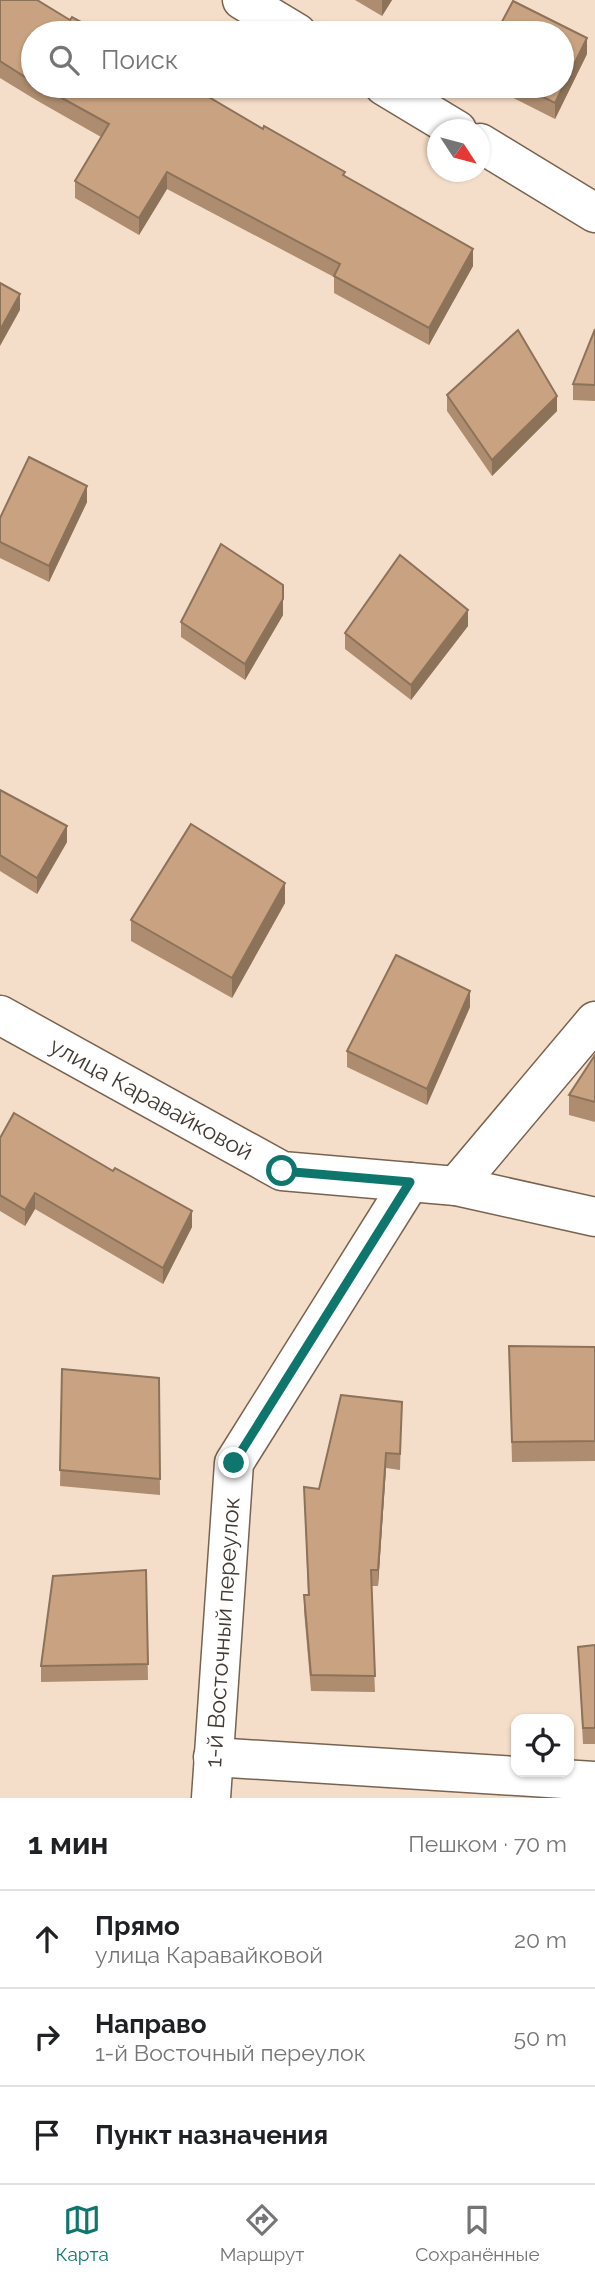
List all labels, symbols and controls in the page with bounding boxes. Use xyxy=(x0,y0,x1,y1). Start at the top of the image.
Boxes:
search box xyxy=(21,21,574,98)
icon: search xyxy=(45,41,83,79)
text: Поиск xyxy=(101,45,178,75)
north arrow xyxy=(427,119,490,182)
street label: улица Каравайковой xyxy=(45,1031,258,1165)
route start xyxy=(266,1155,297,1186)
route end xyxy=(218,1447,249,1478)
street label: 1-й Восточный переулок xyxy=(199,1496,245,1768)
map controls xyxy=(511,1714,574,1777)
button: locate xyxy=(511,1714,574,1777)
text: 1 мин xyxy=(28,1826,108,1861)
text: Пешком · 70 m xyxy=(408,1830,567,1857)
text: Прямо xyxy=(95,1911,180,1941)
icon: ahead xyxy=(28,1920,66,1958)
text: 20 m xyxy=(514,1926,567,1953)
text: улица Каравайковой xyxy=(95,1941,323,1968)
text: Направо xyxy=(95,2009,206,2039)
icon: right xyxy=(28,2018,66,2056)
text: 50 m xyxy=(513,2024,567,2051)
text: 1-й Восточный переулок xyxy=(95,2039,366,2066)
icon: arrive xyxy=(28,2116,66,2154)
text: Пункт назначения xyxy=(95,2120,328,2150)
tab: Карта xyxy=(55,2201,109,2265)
tab: Маршрут xyxy=(220,2201,304,2265)
tab: Сохранённые xyxy=(415,2201,540,2265)

